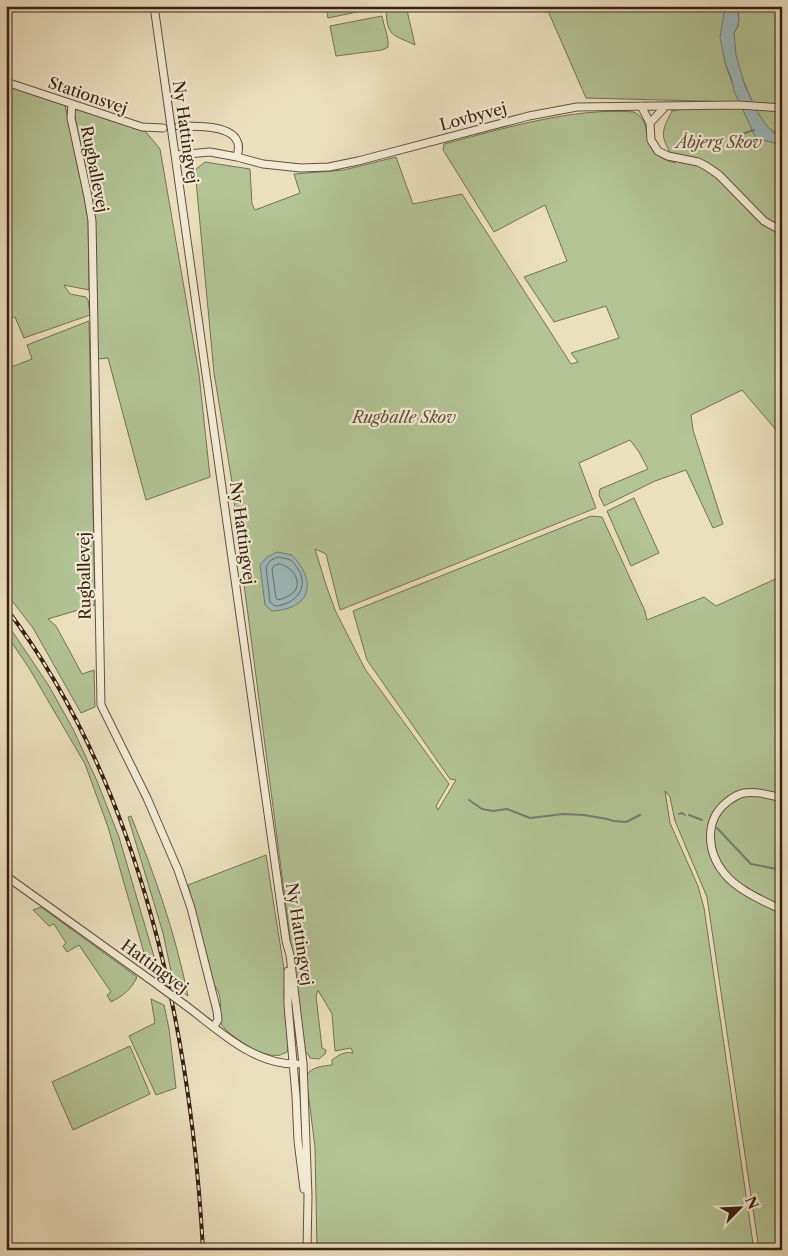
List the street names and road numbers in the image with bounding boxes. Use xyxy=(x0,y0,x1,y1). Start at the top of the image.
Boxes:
street label: Stationsvej xyxy=(46,72,130,118)
street label: Ny Hattingvej xyxy=(169,79,203,185)
street label: Lovbyvej xyxy=(437,97,509,135)
street label: Rugballevej xyxy=(77,124,113,214)
street label: Ny Hattingvej xyxy=(226,480,260,586)
street label: Rugballevej xyxy=(73,532,95,620)
street label: Ny Hattingvej xyxy=(282,881,318,987)
street label: Hattingvej xyxy=(117,935,193,997)

